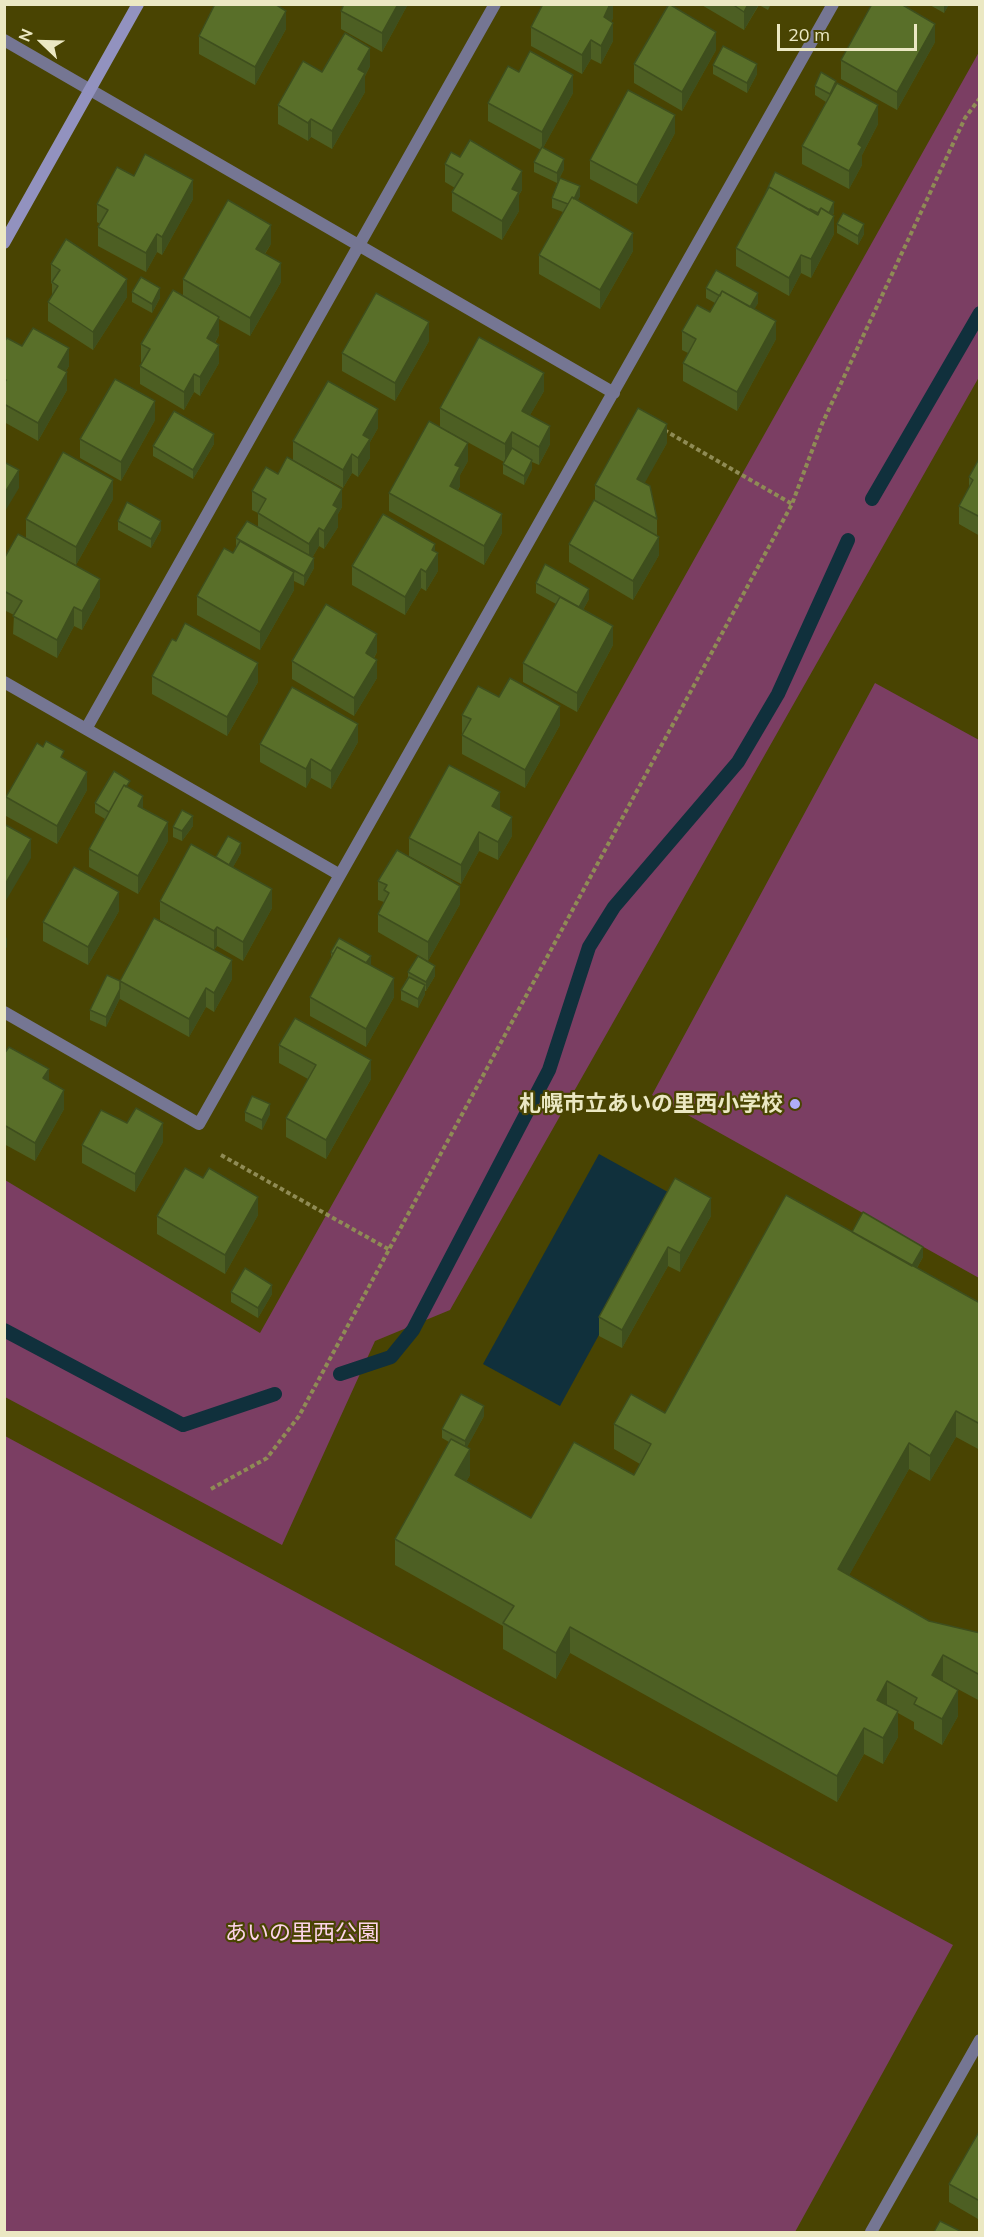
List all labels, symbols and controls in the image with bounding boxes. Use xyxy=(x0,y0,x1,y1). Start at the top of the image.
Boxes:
north arrow xyxy=(12,12,72,72)
scale bar xyxy=(780,12,920,50)
text: 20 m xyxy=(788,23,830,46)
text: N xyxy=(14,25,37,44)
place label: 札幌市立あいの里西小学校 xyxy=(519,1091,783,1117)
marker: 札幌市立あいの里西小学校 xyxy=(788,1097,802,1111)
park label: あいの里西公園 xyxy=(225,1920,379,1946)

